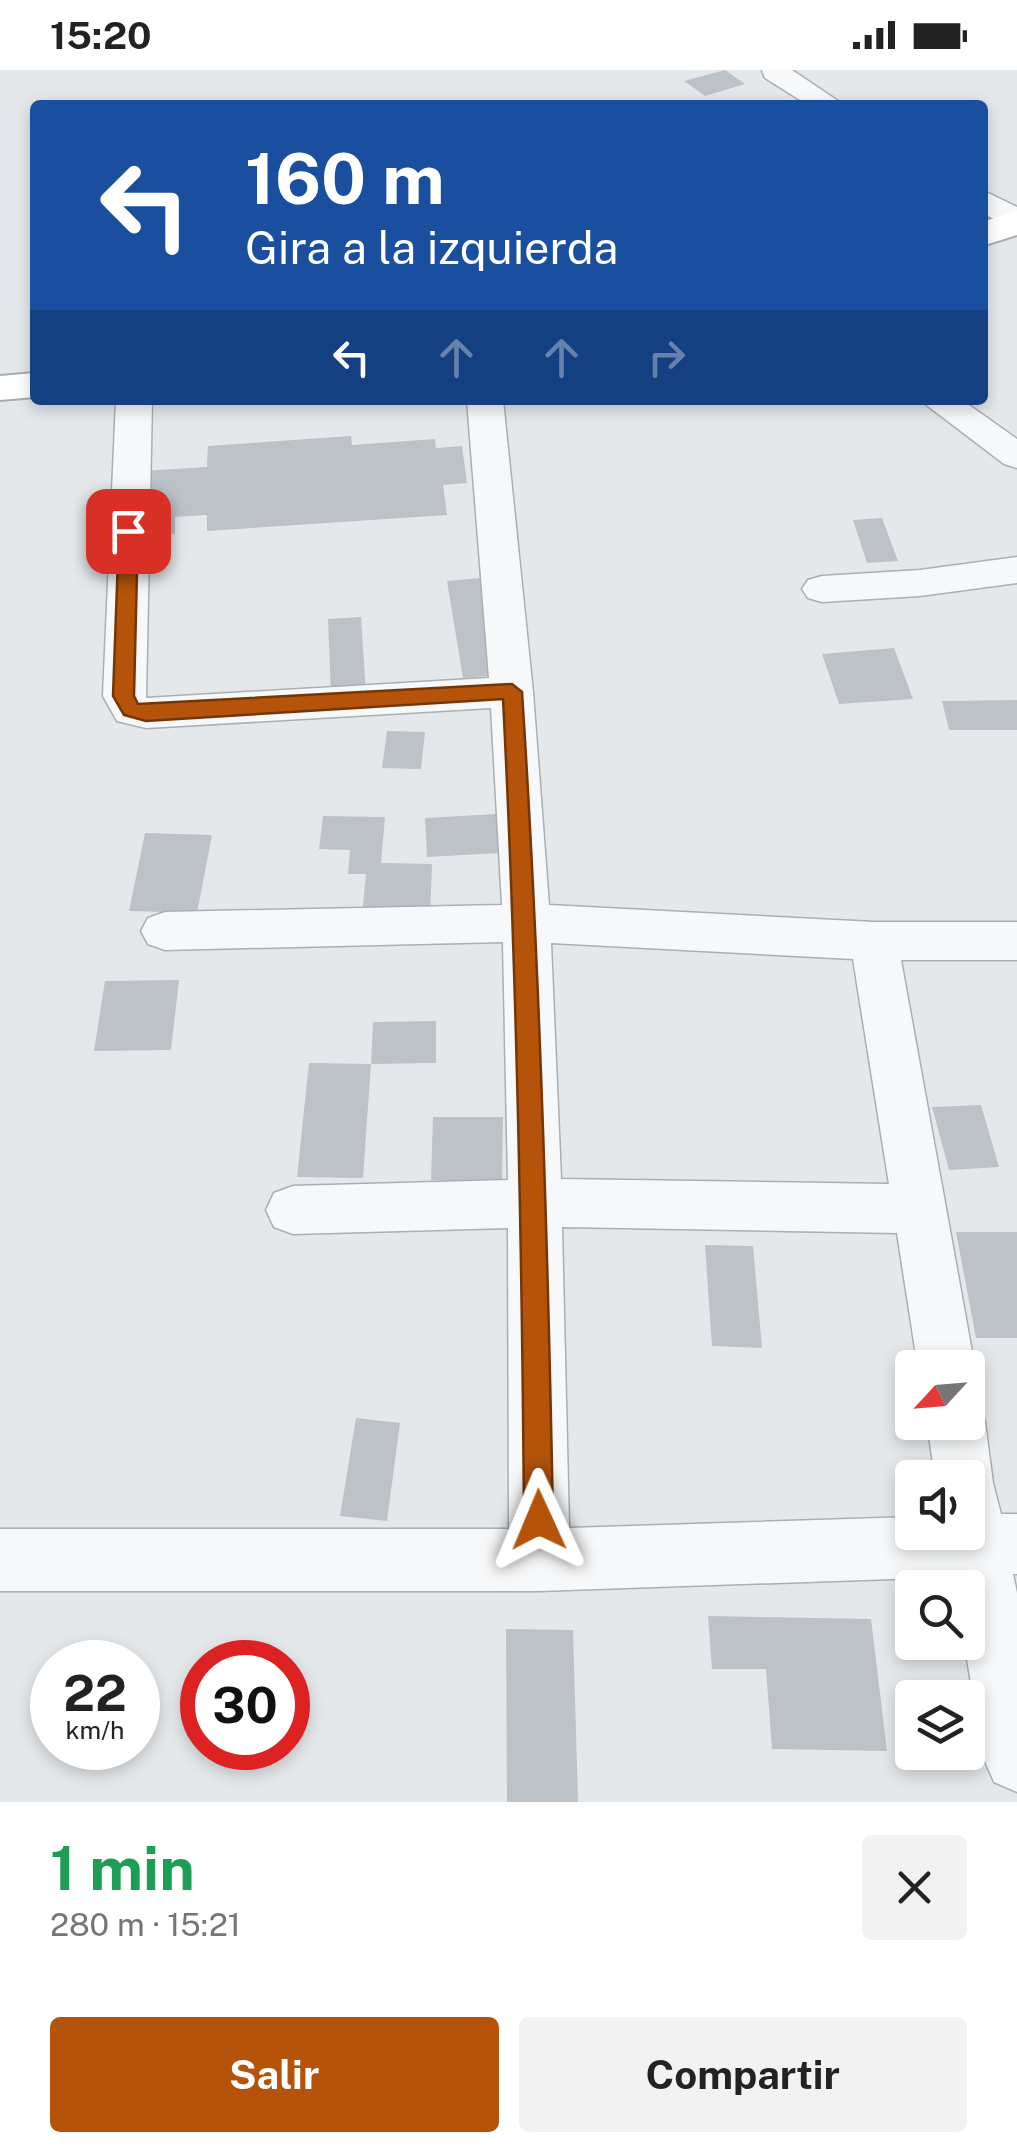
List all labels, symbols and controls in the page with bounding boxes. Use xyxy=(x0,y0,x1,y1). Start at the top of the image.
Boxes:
text: 15:20 xyxy=(50,13,152,58)
text: 160 m xyxy=(245,137,445,220)
icon: left xyxy=(80,140,210,270)
text: Gira a la izquierda xyxy=(245,221,618,274)
icon: left xyxy=(324,330,379,385)
icon: ahead xyxy=(429,330,484,385)
icon: ahead xyxy=(534,330,589,385)
icon: right xyxy=(639,330,694,385)
pin xyxy=(86,489,171,574)
icon: arrive xyxy=(101,504,156,559)
north arrow xyxy=(895,1350,985,1440)
map controls xyxy=(895,1350,985,1770)
button: sound xyxy=(895,1460,985,1550)
position arrow xyxy=(487,1468,591,1572)
button: search xyxy=(895,1570,985,1660)
speed limit sign: 30 xyxy=(180,1640,310,1770)
text: 22 xyxy=(63,1663,127,1722)
button: layers xyxy=(895,1680,985,1770)
text: km/h xyxy=(66,1715,124,1745)
text: 1 min xyxy=(50,1833,195,1904)
button: close xyxy=(862,1835,967,1940)
text: 280 m · 15:21 xyxy=(50,1906,241,1943)
button: Salir xyxy=(50,2017,499,2132)
button: Compartir xyxy=(519,2017,967,2132)

